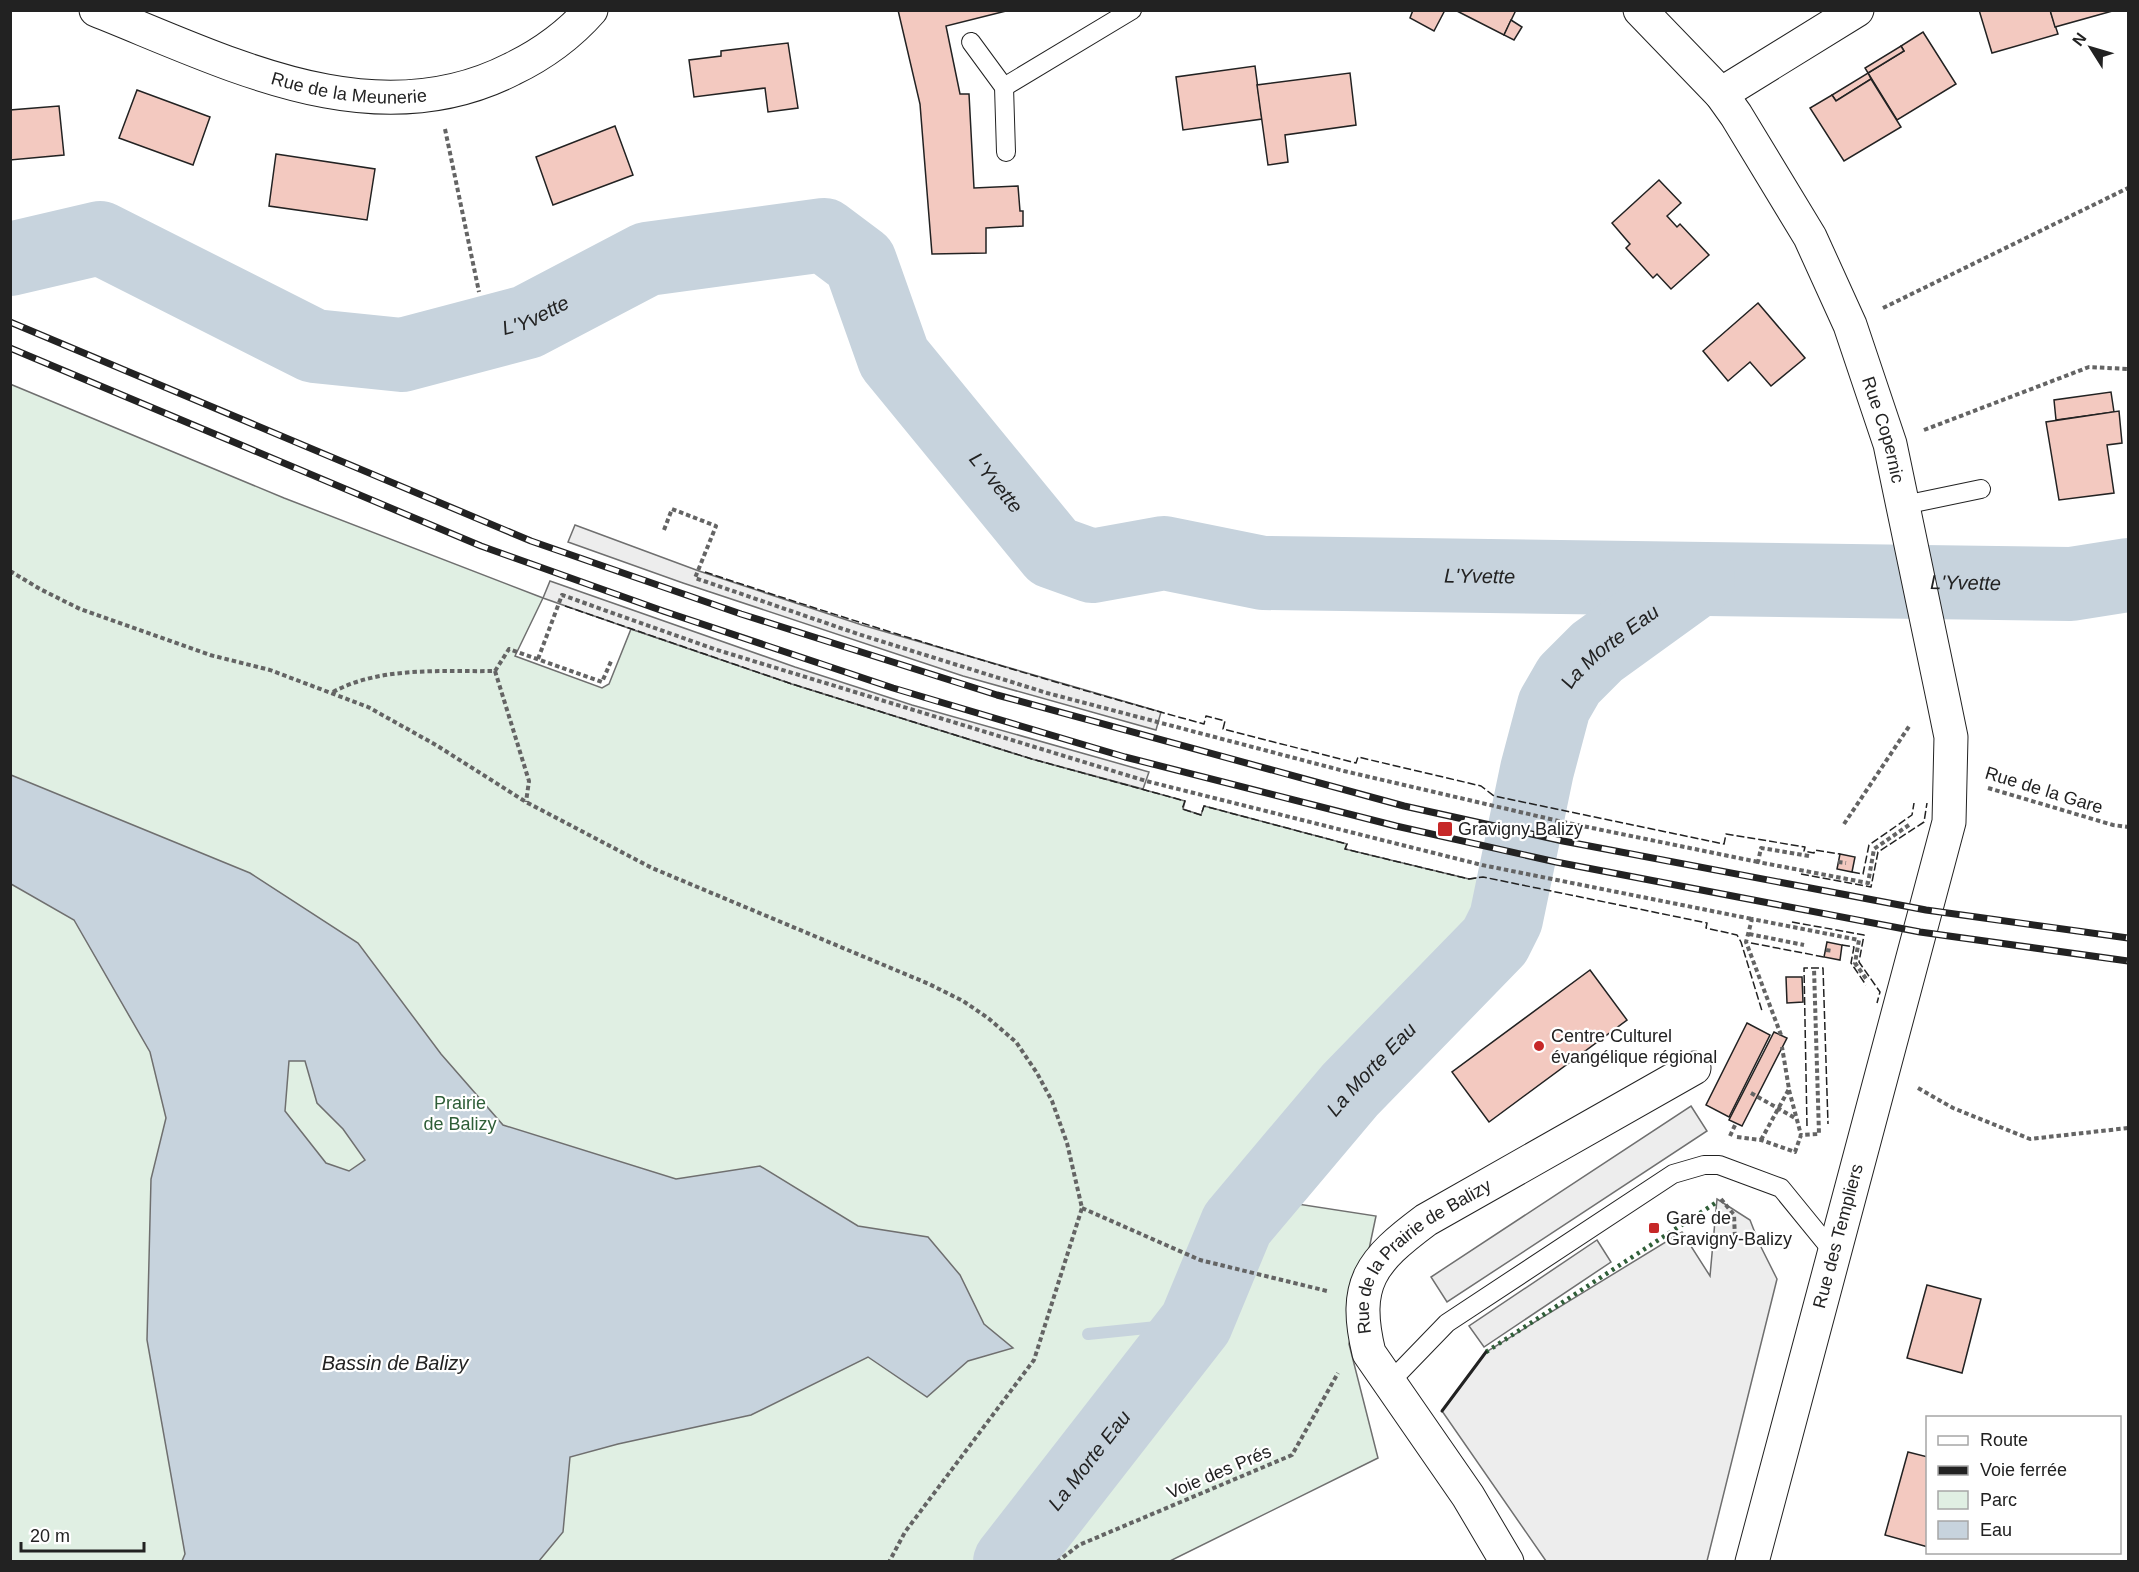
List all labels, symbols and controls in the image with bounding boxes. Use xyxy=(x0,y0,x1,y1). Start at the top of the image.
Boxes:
north arrow xyxy=(2061,18,2121,78)
text: N xyxy=(2069,30,2090,49)
street label: Rue de la Meunerie xyxy=(269,68,428,107)
water label: L'Yvette xyxy=(500,291,572,339)
street label: Rue Copernic xyxy=(1858,374,1908,485)
water label: L'Yvette xyxy=(965,448,1027,517)
water label: L'Yvette xyxy=(1444,564,1515,587)
water label: L'Yvette xyxy=(1930,571,2001,594)
water label: La Morte Eau xyxy=(1556,600,1663,692)
street label: Rue de la Gare xyxy=(1983,763,2105,817)
place label: Gravigny Balizy xyxy=(1458,819,1583,839)
marker: Gravigny Balizy xyxy=(1436,820,1454,838)
water label: La Morte Eau xyxy=(1322,1018,1420,1120)
place label: Centre Culturel évangélique régional xyxy=(1551,1026,1717,1067)
marker: Centre Culturel évangélique régional xyxy=(1532,1039,1546,1053)
park label: Prairie de Balizy xyxy=(423,1093,497,1134)
street label: Rue des Templiers xyxy=(1809,1162,1867,1310)
street label: Rue de la Prairie de Balizy xyxy=(1353,1175,1495,1335)
place label: Gare de Gravigny-Balizy xyxy=(1666,1208,1792,1249)
marker: Gare de Gravigny-Balizy xyxy=(1647,1221,1661,1235)
water label: Bassin de Balizy xyxy=(322,1352,469,1374)
water label: La Morte Eau xyxy=(1044,1406,1135,1514)
legend xyxy=(1926,1416,2121,1554)
text: Route xyxy=(1980,1430,2028,1450)
street label: Voie des Prés xyxy=(1164,1441,1274,1503)
text: Voie ferrée xyxy=(1980,1460,2067,1480)
text: Parc xyxy=(1980,1490,2017,1510)
scale bar xyxy=(21,1515,144,1553)
text: Eau xyxy=(1980,1520,2012,1540)
text: 20 m xyxy=(30,1526,70,1546)

